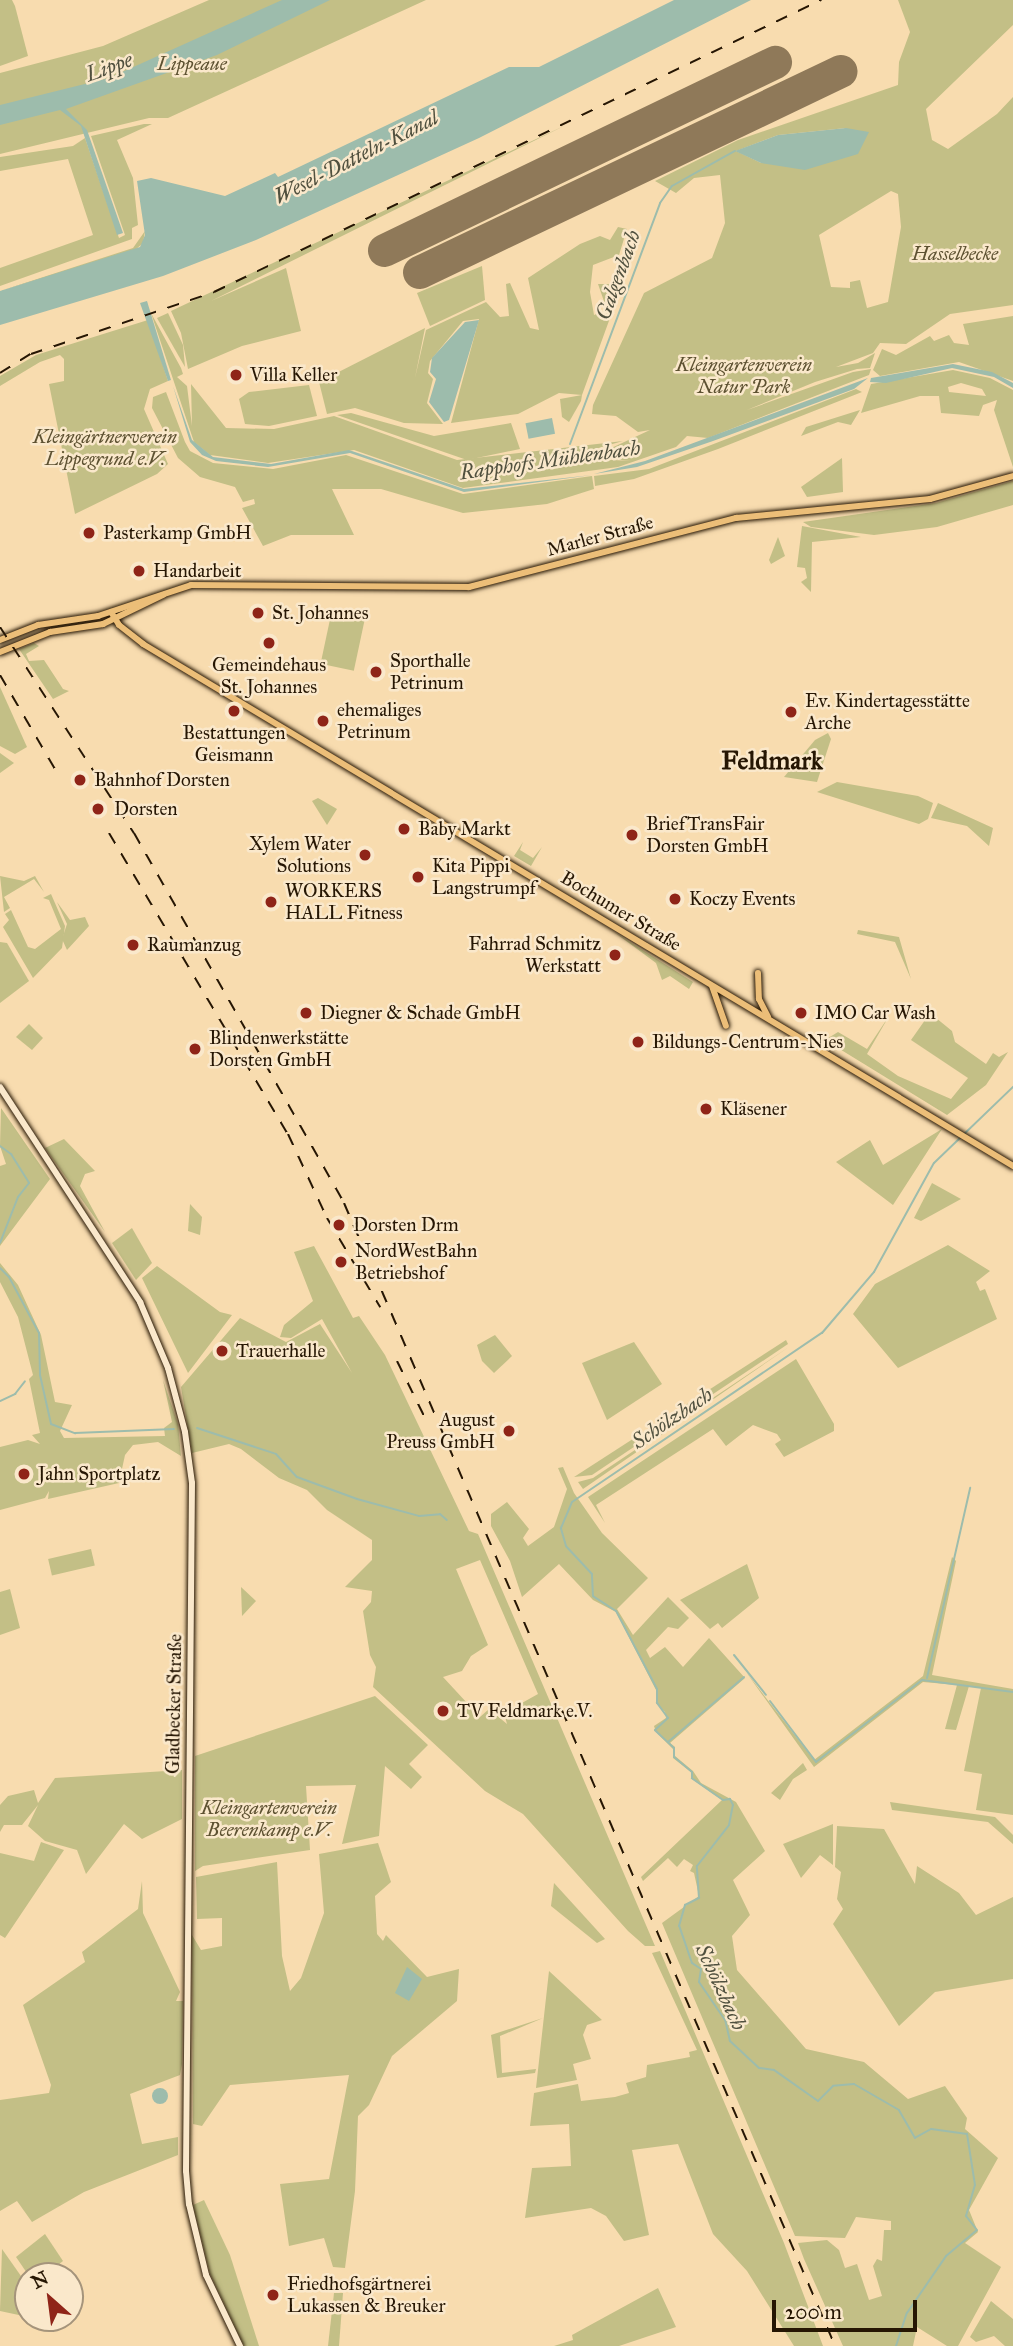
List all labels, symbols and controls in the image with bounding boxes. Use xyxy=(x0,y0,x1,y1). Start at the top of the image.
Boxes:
water label: Lippe xyxy=(82,47,136,87)
park label: Lippeaue xyxy=(157,53,227,75)
water label: Wesel-Datteln-Kanal xyxy=(270,105,442,209)
water label: Galgenbach xyxy=(590,227,646,323)
park label: Hasselbecke xyxy=(912,243,998,265)
park label: Kleingartenverein Natur Park xyxy=(676,354,812,398)
place label: Villa Keller xyxy=(250,364,337,386)
marker: Villa Keller xyxy=(228,367,244,383)
park label: Kleingärtnerverein Lippegrund e.V. xyxy=(33,426,177,470)
water label: Rapphofs Mühlenbach xyxy=(458,435,642,485)
street label: Marler Straße xyxy=(544,511,656,561)
place label: Pasterkamp GmbH xyxy=(103,522,252,544)
marker: Pasterkamp GmbH xyxy=(81,525,97,541)
place label: Handarbeit xyxy=(153,560,241,582)
marker: Handarbeit xyxy=(131,563,147,579)
place label: St. Johannes xyxy=(272,602,369,624)
marker: St. Johannes xyxy=(250,605,266,621)
marker: Gemeindehaus St. Johannes xyxy=(261,635,277,651)
place label: Sporthalle Petrinum xyxy=(390,650,471,694)
place label: Gemeindehaus St. Johannes xyxy=(212,654,326,698)
marker: Sporthalle Petrinum xyxy=(368,664,384,680)
place label: Ev. Kindertagesstätte Arche xyxy=(805,690,970,734)
place label: ehemaliges Petrinum xyxy=(337,699,421,743)
marker: Bestattungen Geismann xyxy=(226,703,242,719)
marker: Ev. Kindertagesstätte Arche xyxy=(783,704,799,720)
marker: ehemaliges Petrinum xyxy=(315,713,331,729)
place label: Bestattungen Geismann xyxy=(182,722,286,766)
district label: Feldmark xyxy=(721,745,823,777)
place label: Bahnhof Dorsten xyxy=(94,769,230,791)
marker: Bahnhof Dorsten xyxy=(72,772,88,788)
place label: Dorsten xyxy=(114,798,178,820)
marker: Dorsten xyxy=(88,799,108,819)
place label: BriefTransFair Dorsten GmbH xyxy=(646,813,769,857)
place label: Baby Markt xyxy=(418,818,511,840)
marker: Baby Markt xyxy=(396,821,412,837)
marker: BriefTransFair Dorsten GmbH xyxy=(624,827,640,843)
place label: Xylem Water Solutions xyxy=(249,833,351,877)
marker: Xylem Water Solutions xyxy=(357,847,373,863)
place label: Kita Pippi Langstrumpf xyxy=(432,855,536,899)
street label: Bochumer Straße xyxy=(557,866,685,956)
marker: Kita Pippi Langstrumpf xyxy=(410,869,426,885)
place label: WORKERS HALL Fitness xyxy=(285,880,403,924)
place label: Koczy Events xyxy=(689,888,796,910)
marker: Koczy Events xyxy=(667,891,683,907)
marker: WORKERS HALL Fitness xyxy=(263,894,279,910)
place label: Fahrrad Schmitz Werkstatt xyxy=(468,933,601,977)
place label: Raumanzug xyxy=(147,934,241,956)
marker: Raumanzug xyxy=(125,937,141,953)
marker: Fahrrad Schmitz Werkstatt xyxy=(607,947,623,963)
place label: Diegner & Schade GmbH xyxy=(320,1002,521,1024)
place label: IMO Car Wash xyxy=(815,1002,936,1024)
marker: Diegner & Schade GmbH xyxy=(298,1005,314,1021)
marker: IMO Car Wash xyxy=(793,1005,809,1021)
place label: Blindenwerkstätte Dorsten GmbH xyxy=(209,1027,349,1071)
place label: Bildungs-Centrum-Nies xyxy=(652,1031,843,1053)
marker: Bildungs-Centrum-Nies xyxy=(630,1034,646,1050)
marker: Blindenwerkstätte Dorsten GmbH xyxy=(187,1041,203,1057)
place label: Kläsener xyxy=(720,1098,787,1120)
marker: Kläsener xyxy=(698,1101,714,1117)
place label: Dorsten Drm xyxy=(353,1214,459,1236)
marker: Dorsten Drm xyxy=(331,1217,347,1233)
place label: NordWestBahn Betriebshof xyxy=(355,1240,477,1284)
marker: NordWestBahn Betriebshof xyxy=(333,1254,349,1270)
place label: Trauerhalle xyxy=(236,1340,325,1362)
marker: Trauerhalle xyxy=(214,1343,230,1359)
water label: Schölzbach xyxy=(627,1382,717,1454)
place label: August Preuss GmbH xyxy=(386,1409,495,1453)
marker: August Preuss GmbH xyxy=(501,1423,517,1439)
place label: Jahn Sportplatz xyxy=(38,1463,160,1485)
marker: Jahn Sportplatz xyxy=(16,1466,32,1482)
street label: Gladbecker Straße xyxy=(161,1634,187,1774)
place label: TV Feldmark e.V. xyxy=(457,1700,592,1722)
marker: TV Feldmark e.V. xyxy=(435,1703,451,1719)
park label: Kleingartenverein Beerenkamp e.V. xyxy=(201,1797,337,1841)
water label: Schölzbach xyxy=(690,1940,752,2034)
north arrow xyxy=(14,2262,84,2332)
text: N xyxy=(27,2266,52,2294)
place label: Friedhofsgärtnerei Lukassen & Breuker xyxy=(287,2273,446,2317)
scale bar xyxy=(775,2286,920,2330)
marker: Friedhofsgärtnerei Lukassen & Breuker xyxy=(265,2287,281,2303)
text: 200 m xyxy=(785,2299,842,2325)

